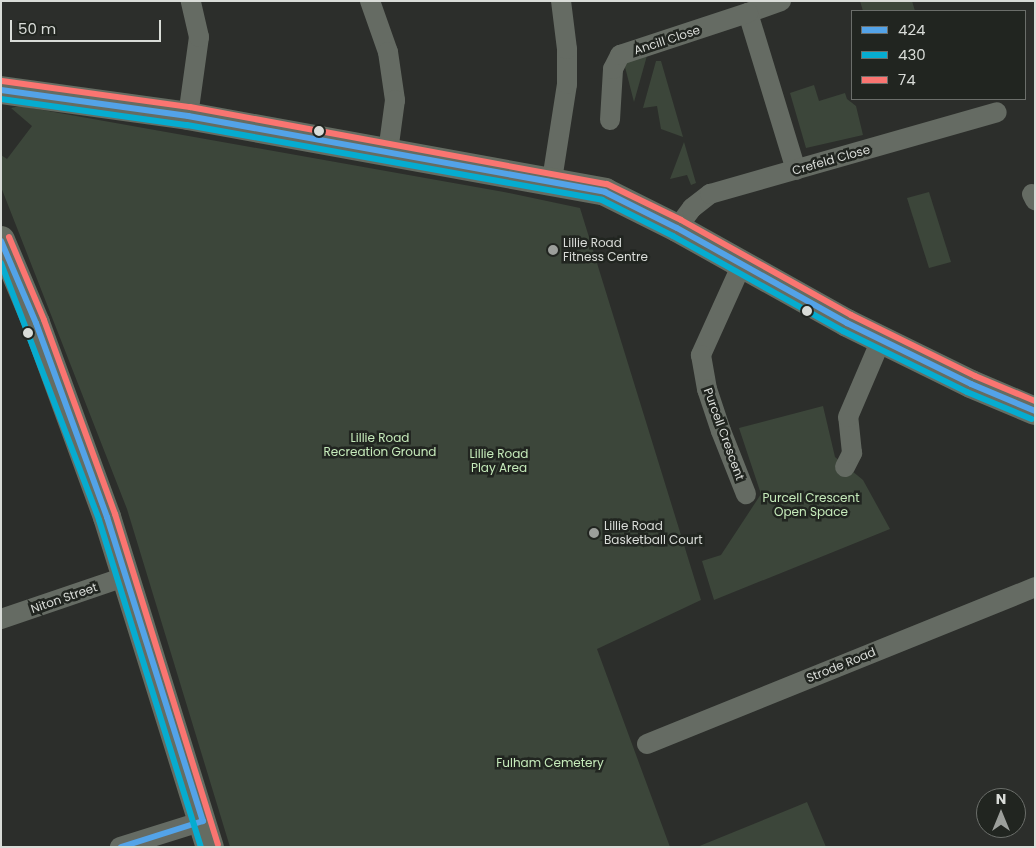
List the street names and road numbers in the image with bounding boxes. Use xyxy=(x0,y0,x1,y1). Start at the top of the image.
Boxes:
street label: Ancill Close xyxy=(632,23,702,57)
street label: Crefeld Close xyxy=(790,142,872,178)
street label: Purcell Crescent xyxy=(701,386,747,482)
street label: Niton Street xyxy=(29,580,99,616)
street label: Strode Road xyxy=(804,645,878,685)

